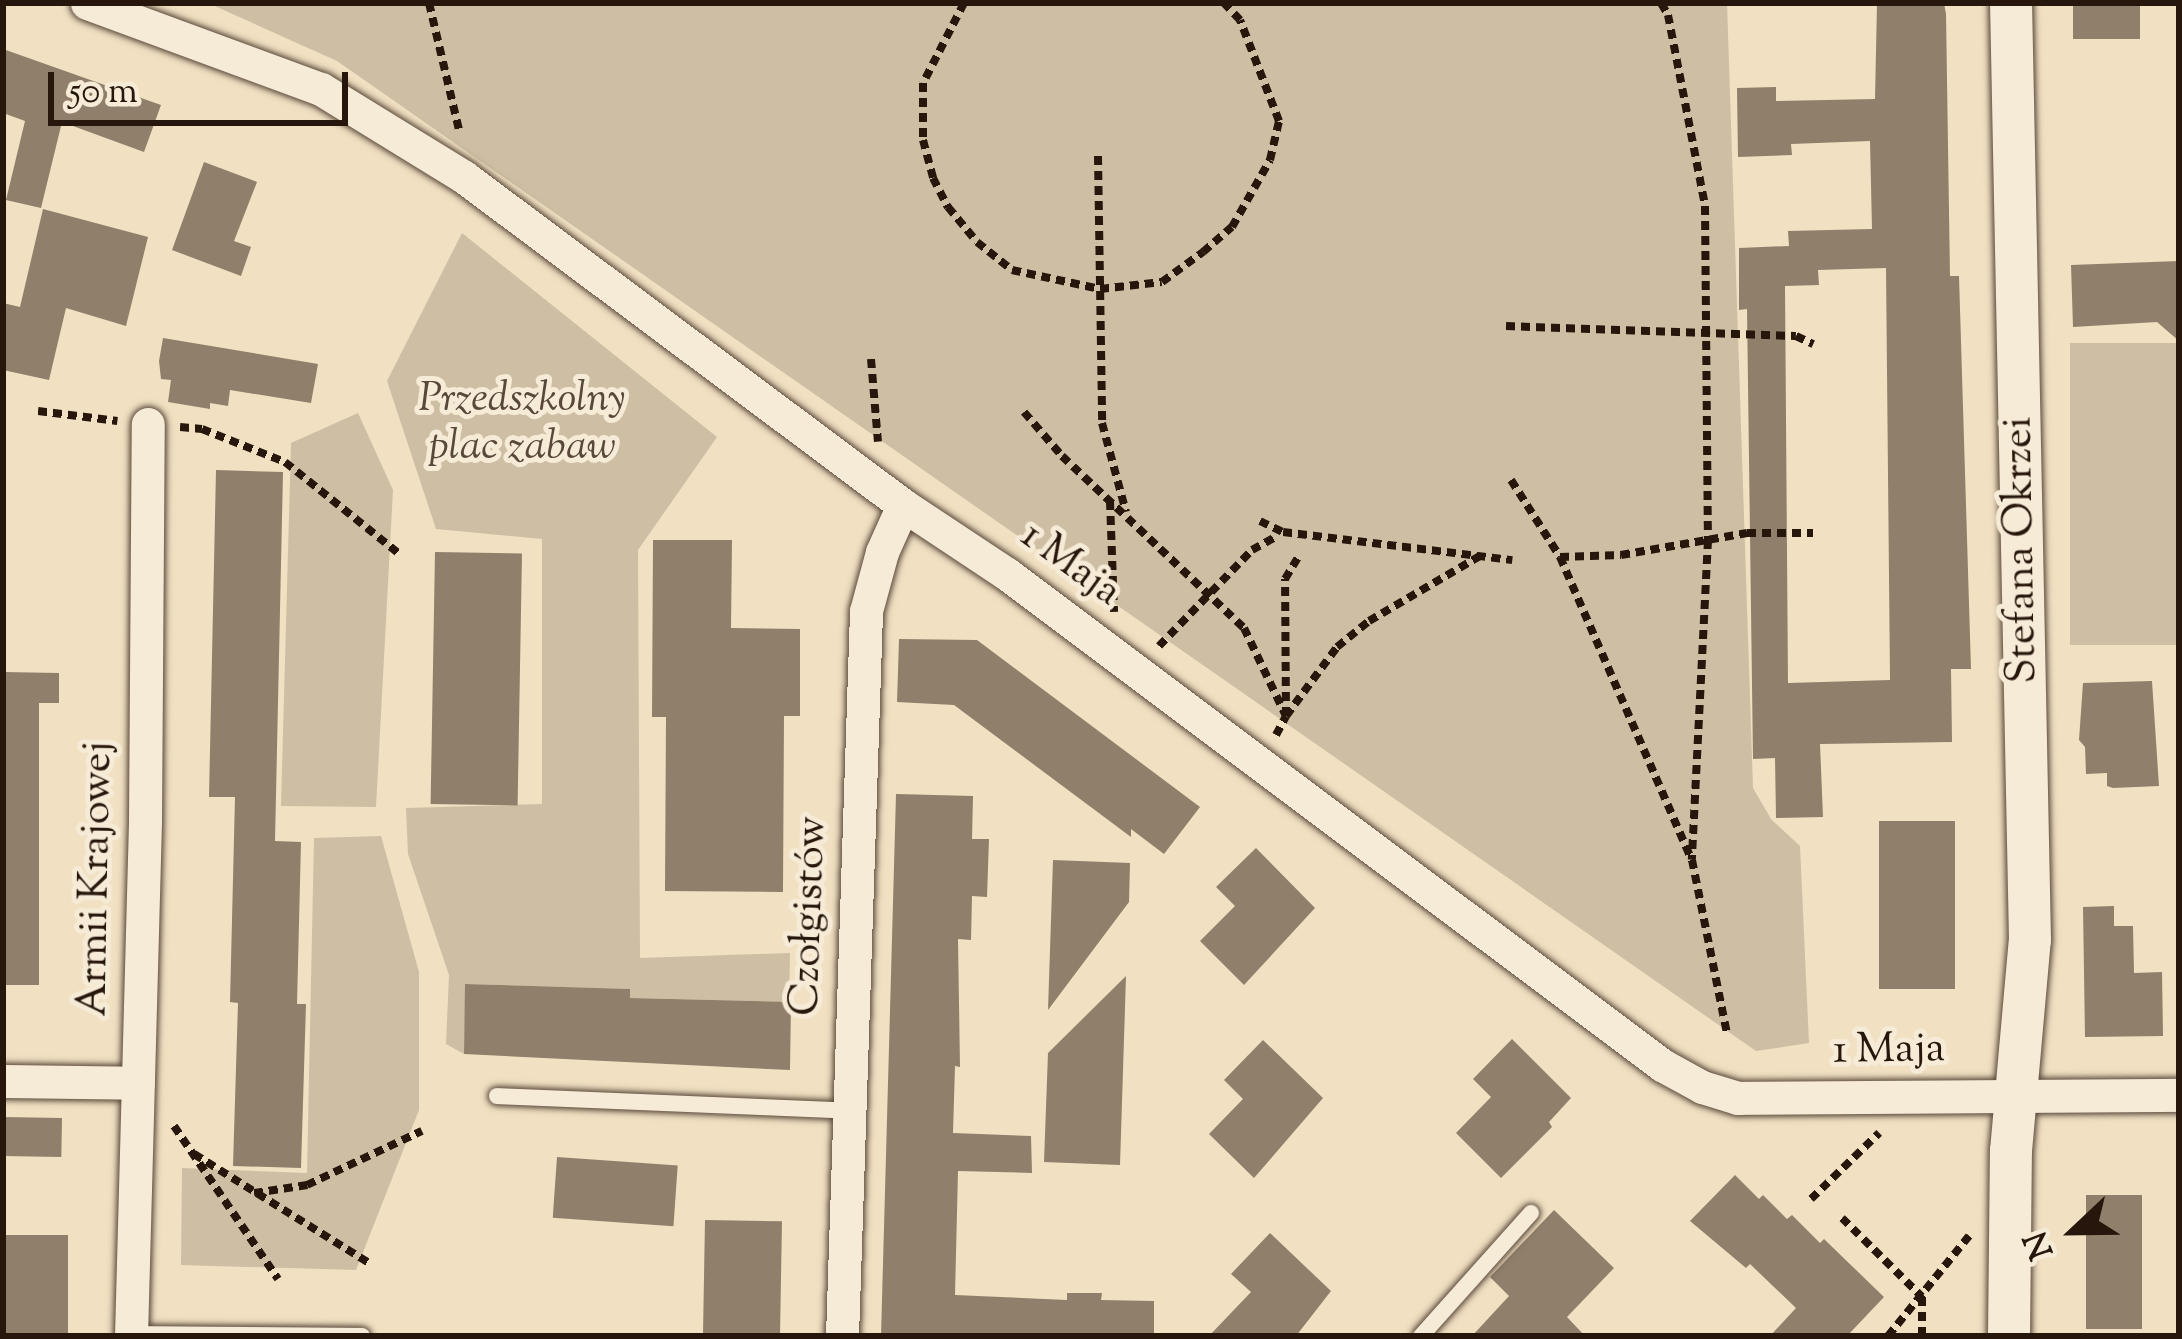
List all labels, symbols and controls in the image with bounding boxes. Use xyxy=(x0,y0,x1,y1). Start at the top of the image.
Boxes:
scale bar xyxy=(54,48,354,122)
text: 50 m xyxy=(69,67,138,119)
park label: Przedszkolny plac zabaw xyxy=(419,375,625,474)
street label: Stefana Okrzei xyxy=(1994,416,2050,684)
street label: 1 Maja xyxy=(1010,512,1130,618)
street label: Armii Krajowej xyxy=(69,741,125,1017)
street label: Czołgistów xyxy=(781,815,839,1017)
street label: 1 Maja xyxy=(1833,1025,1945,1077)
north arrow xyxy=(2014,1171,2134,1291)
text: N xyxy=(2013,1223,2068,1266)

